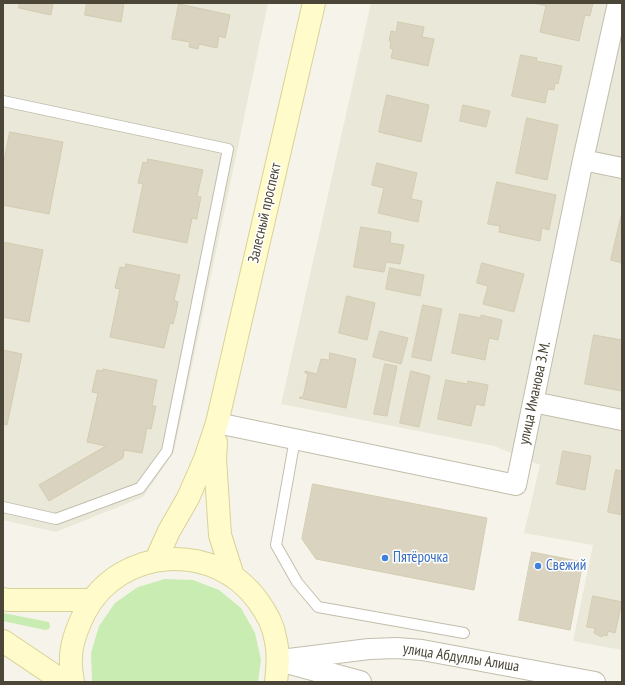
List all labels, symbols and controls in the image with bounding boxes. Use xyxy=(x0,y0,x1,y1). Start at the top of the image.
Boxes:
street label: Залесный проспект xyxy=(245,161,285,265)
street label: улица Иманова З.М. xyxy=(515,340,555,446)
place label: Пятёрочка xyxy=(393,549,448,567)
marker: Пятёрочка xyxy=(380,553,390,563)
place label: Свежий xyxy=(546,557,586,575)
marker: Свежий xyxy=(533,561,543,571)
street label: улица Абдуллы Алиша xyxy=(402,640,520,676)

